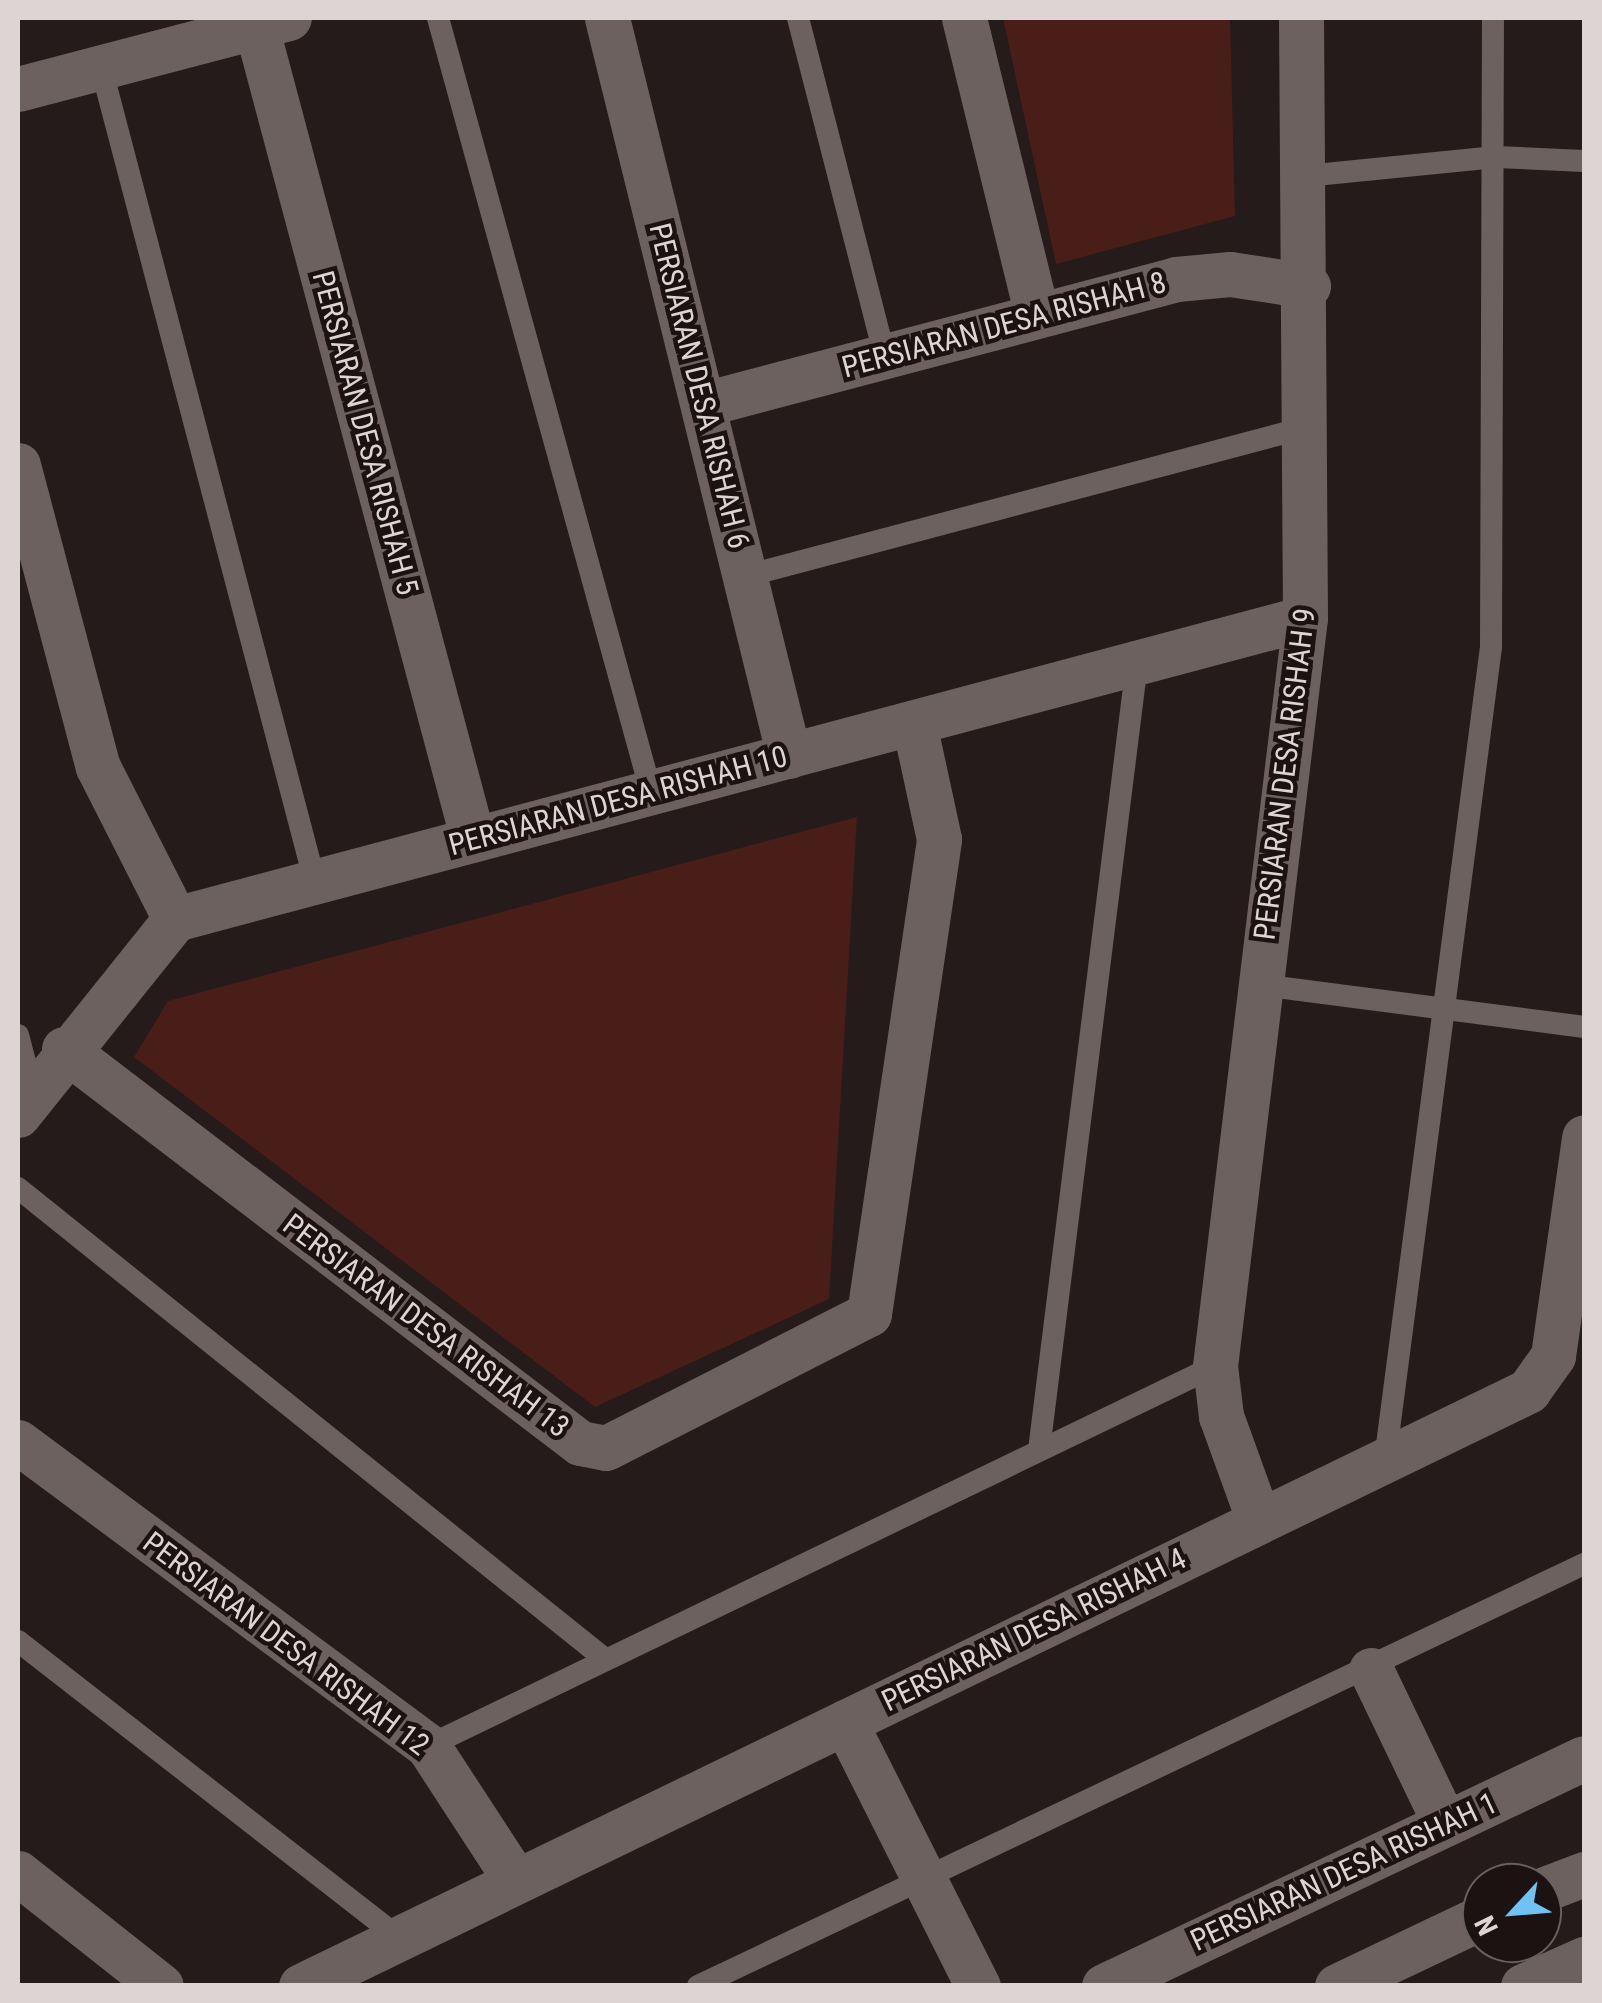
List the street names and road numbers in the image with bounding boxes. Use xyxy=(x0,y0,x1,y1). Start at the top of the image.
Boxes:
street label: PERSIARAN DESA RISHAH 6 xyxy=(641,220,757,552)
street label: PERSIARAN DESA RISHAH 8 xyxy=(838,264,1170,386)
street label: PERSIARAN DESA RISHAH 5 xyxy=(304,267,426,599)
street label: PERSIARAN DESA RISHAH 9 xyxy=(1247,606,1323,942)
street label: PERSIARAN DESA RISHAH 10 xyxy=(445,738,791,864)
street label: PERSIARAN DESA RISHAH 13 xyxy=(276,1207,576,1445)
street label: PERSIARAN DESA RISHAH 12 xyxy=(136,1525,436,1763)
street label: PERSIARAN DESA RISHAH 4 xyxy=(876,1541,1192,1719)
street label: PERSIARAN DESA RISHAH 1 xyxy=(1185,1785,1503,1959)

